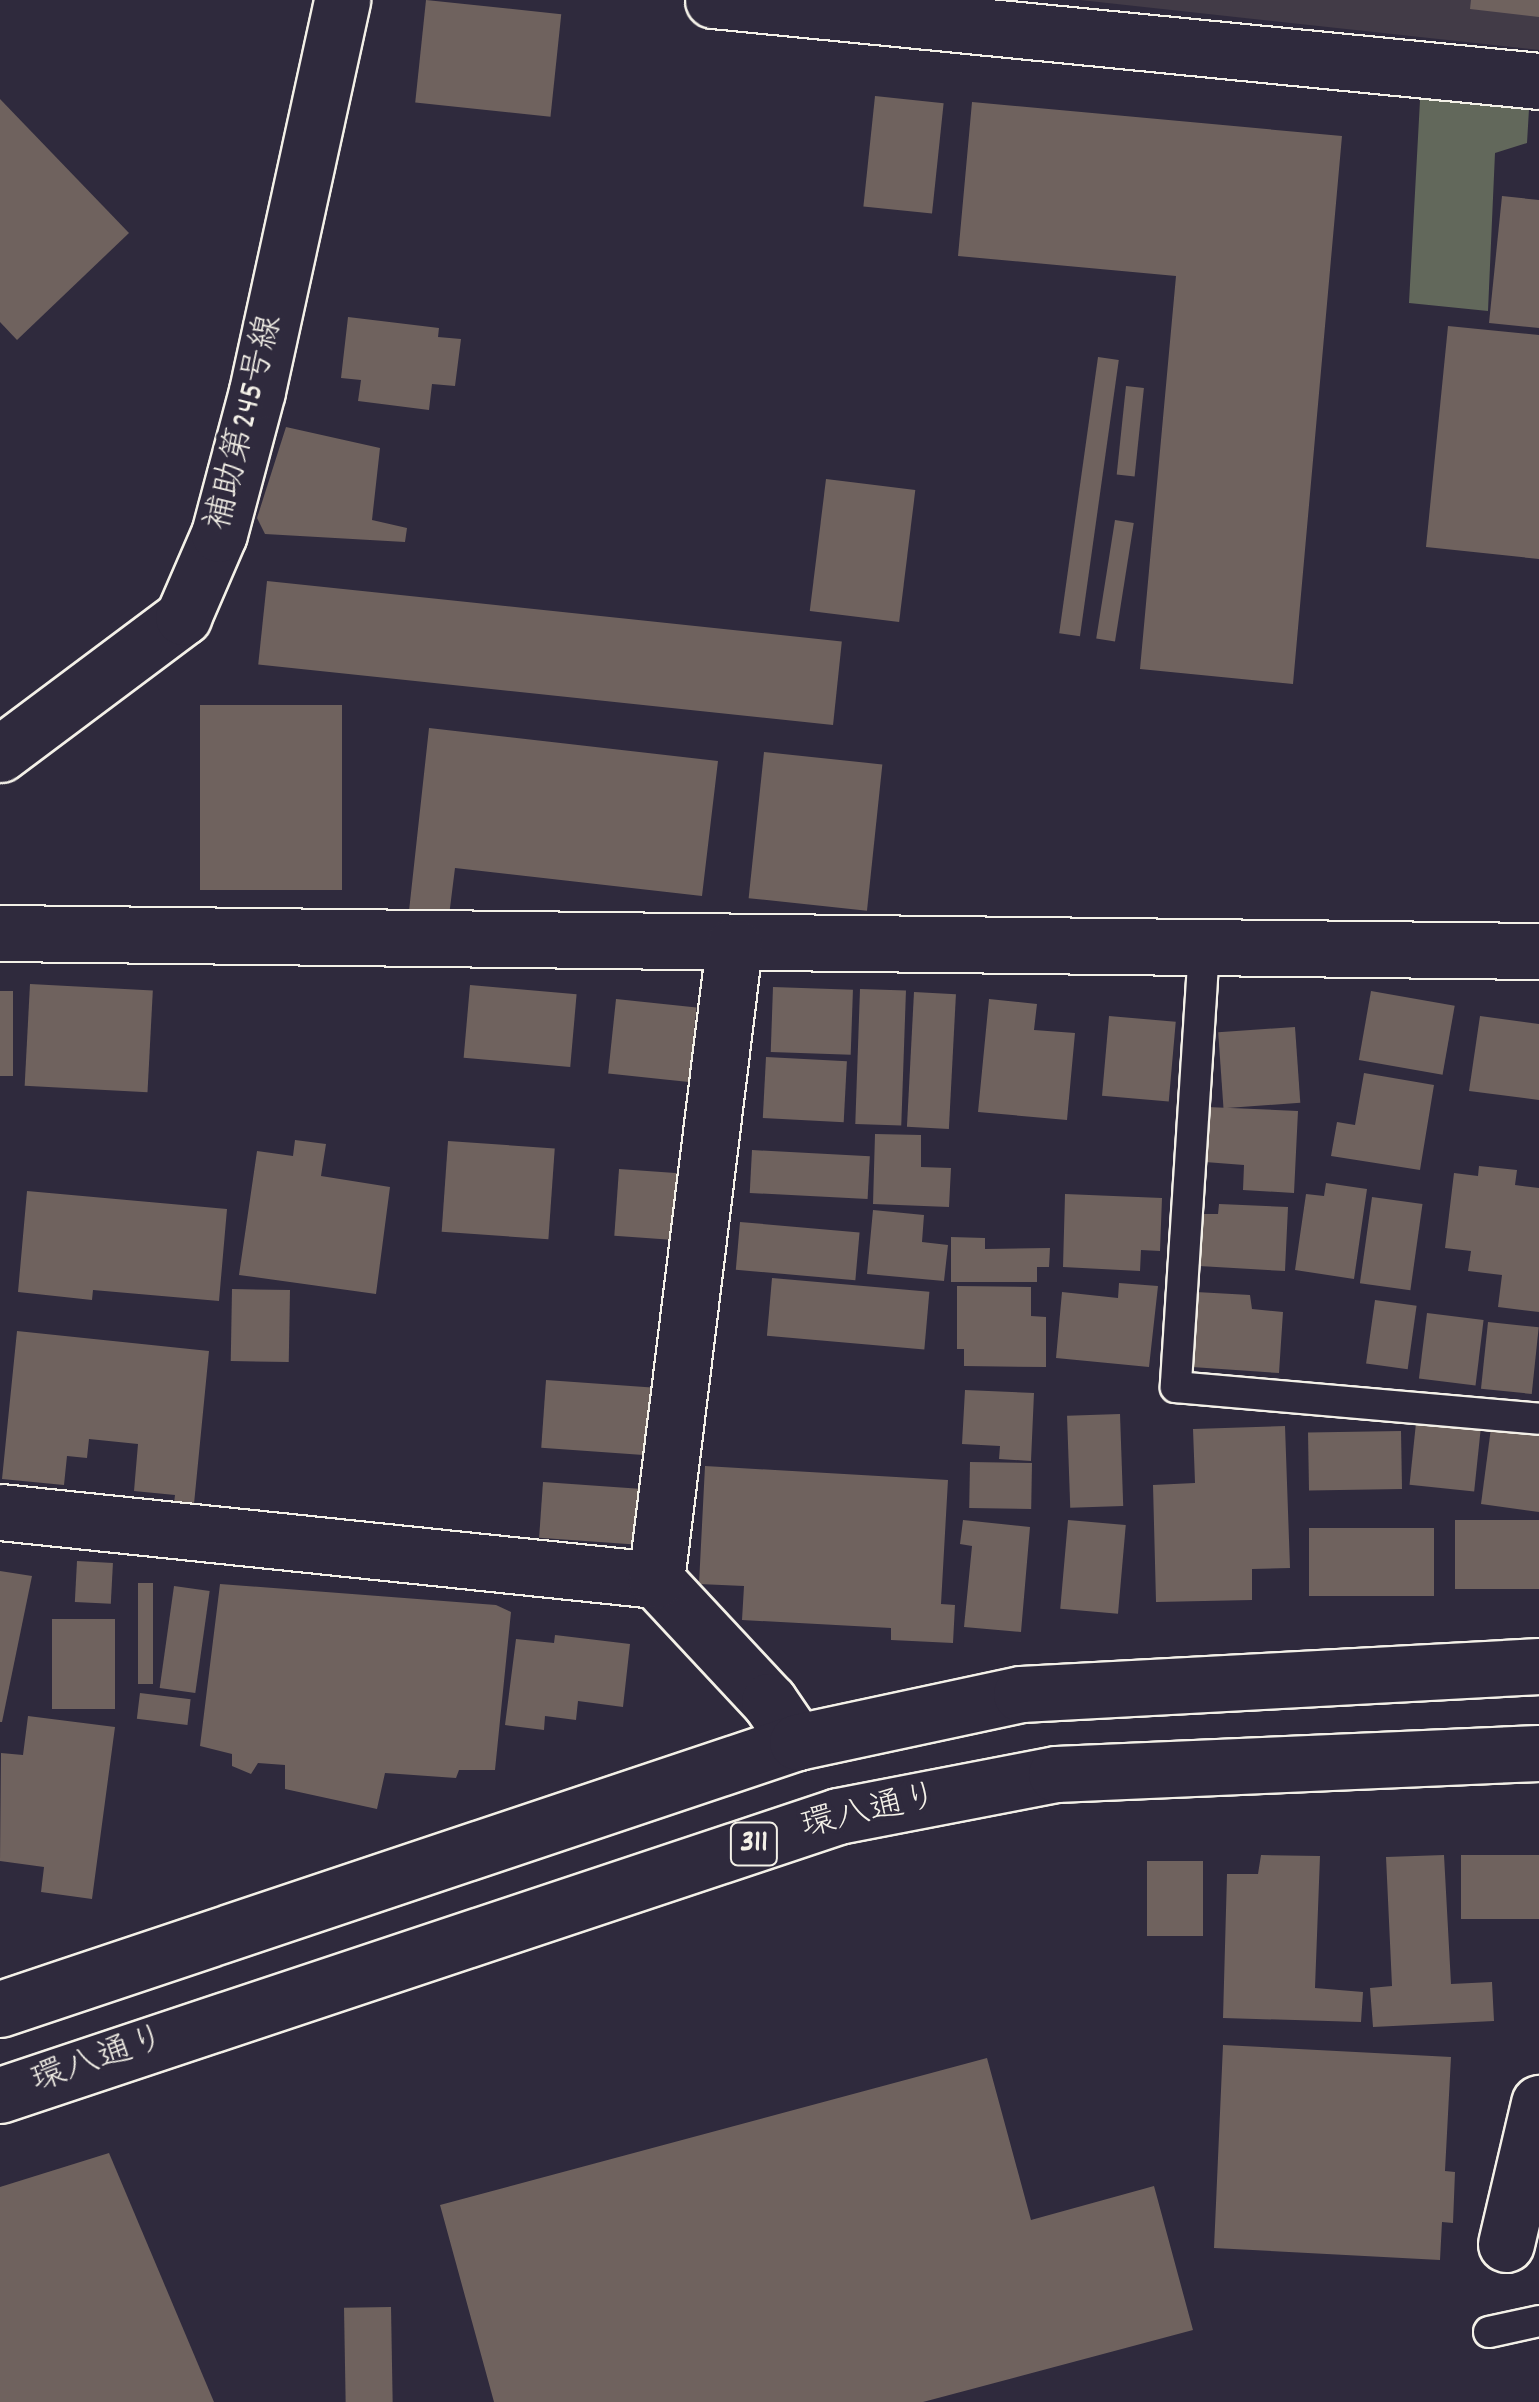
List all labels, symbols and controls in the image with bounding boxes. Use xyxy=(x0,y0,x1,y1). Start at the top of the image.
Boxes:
street label: 補助第245号線 xyxy=(199,311,293,535)
street label: 環八通り xyxy=(797,1777,943,1849)
road number: 311 xyxy=(729,1817,779,1871)
street label: 環八通り xyxy=(26,2018,172,2104)

